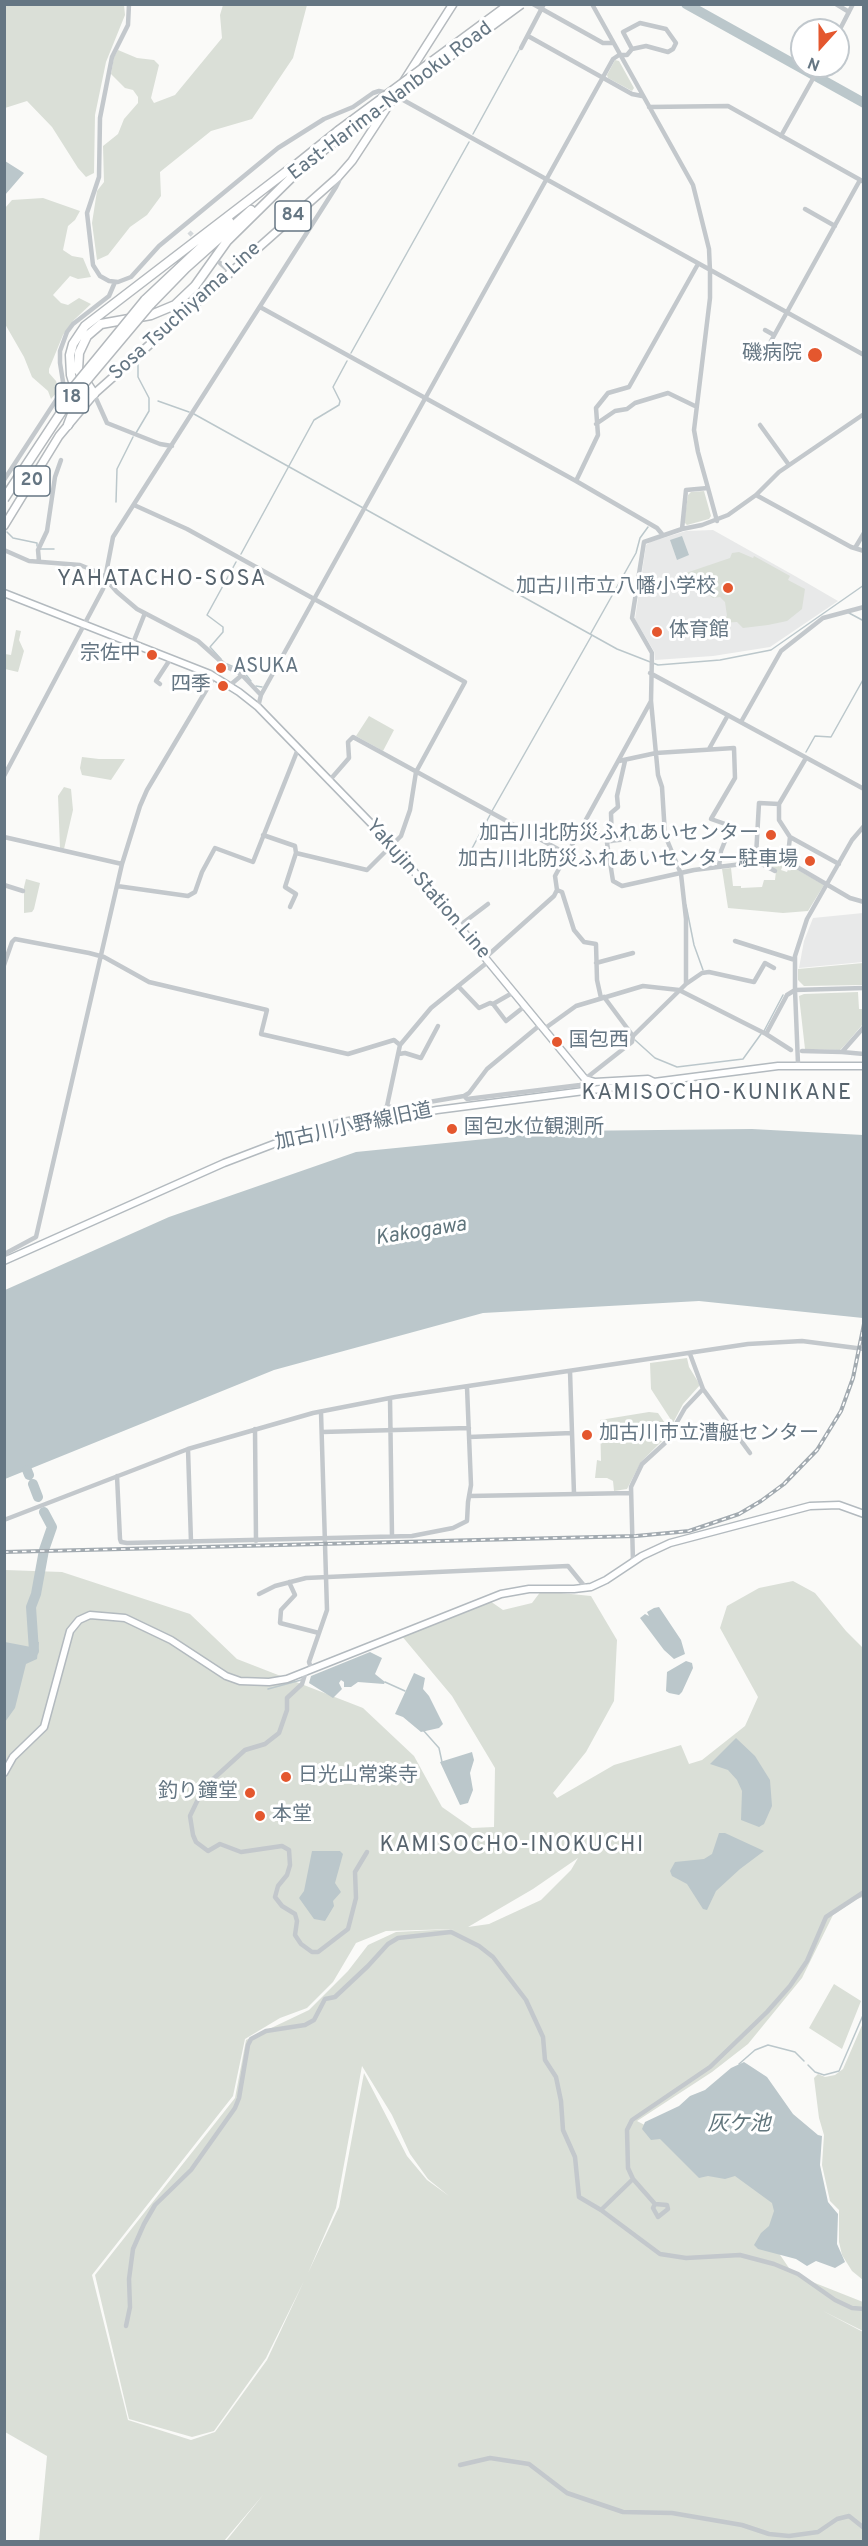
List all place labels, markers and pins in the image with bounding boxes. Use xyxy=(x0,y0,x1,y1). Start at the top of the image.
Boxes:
place label: 磯病院 xyxy=(742,343,802,367)
marker: 磯病院 xyxy=(806,346,824,364)
place label: 加古川市立八幡小学校 xyxy=(516,576,716,600)
marker: 加古川市立八幡小学校 xyxy=(721,581,735,595)
place label: 体育館 xyxy=(669,620,729,644)
marker: 体育館 xyxy=(650,625,664,639)
place label: 宗佐中 xyxy=(80,643,140,667)
marker: 宗佐中 xyxy=(145,648,159,662)
place label: ASUKA xyxy=(233,656,299,680)
marker: ASUKA xyxy=(214,661,228,675)
place label: 四季 xyxy=(171,674,211,698)
marker: 四季 xyxy=(216,679,230,693)
place label: 加古川北防災ふれあいセンター xyxy=(479,823,759,847)
marker: 加古川北防災ふれあいセンター xyxy=(764,828,778,842)
place label: 加古川北防災ふれあいセンター駐車場 xyxy=(458,849,798,873)
marker: 加古川北防災ふれあいセンター駐車場 xyxy=(803,854,817,868)
place label: 国包西 xyxy=(569,1030,629,1054)
marker: 国包西 xyxy=(550,1035,564,1049)
place label: 国包水位観測所 xyxy=(464,1117,604,1141)
marker: 国包水位観測所 xyxy=(445,1122,459,1136)
place label: 加古川市立漕艇センター xyxy=(599,1423,819,1447)
marker: 加古川市立漕艇センター xyxy=(580,1428,594,1442)
place label: 日光山常楽寺 xyxy=(298,1765,418,1789)
marker: 日光山常楽寺 xyxy=(279,1770,293,1784)
place label: 釣り鐘堂 xyxy=(158,1781,238,1805)
marker: 釣り鐘堂 xyxy=(243,1786,257,1800)
place label: 本堂 xyxy=(272,1804,312,1828)
marker: 本堂 xyxy=(253,1809,267,1823)

